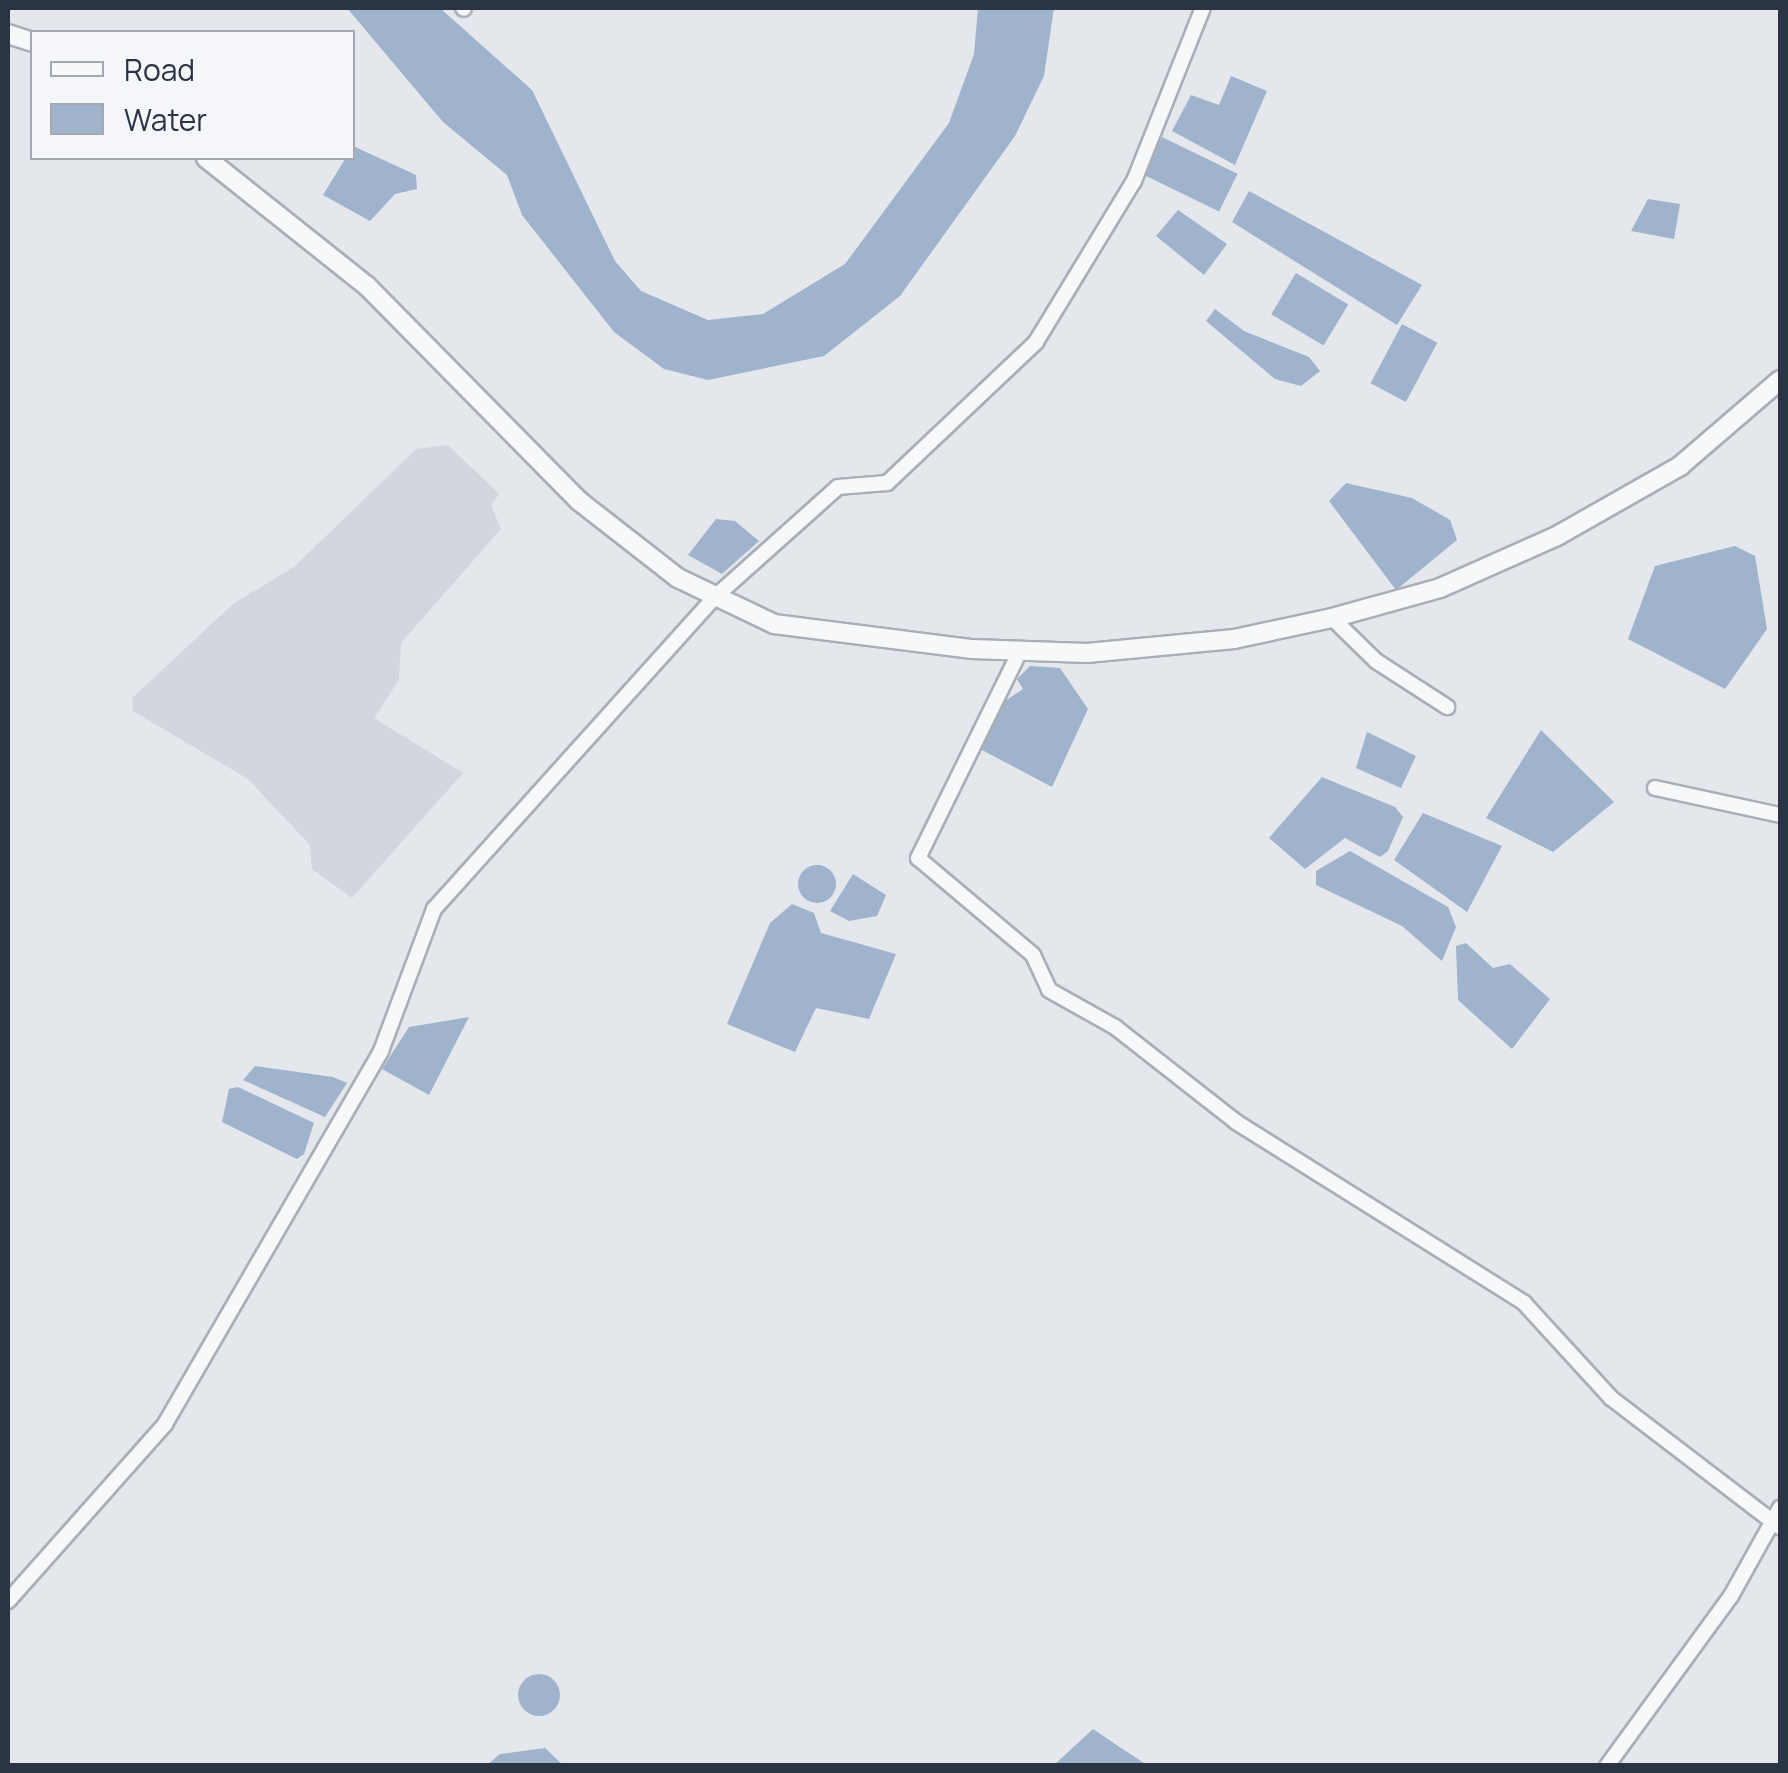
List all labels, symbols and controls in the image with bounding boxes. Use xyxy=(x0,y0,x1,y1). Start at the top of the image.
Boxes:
legend xyxy=(30,30,355,160)
text: Road xyxy=(124,49,195,90)
text: Water xyxy=(124,99,207,140)

